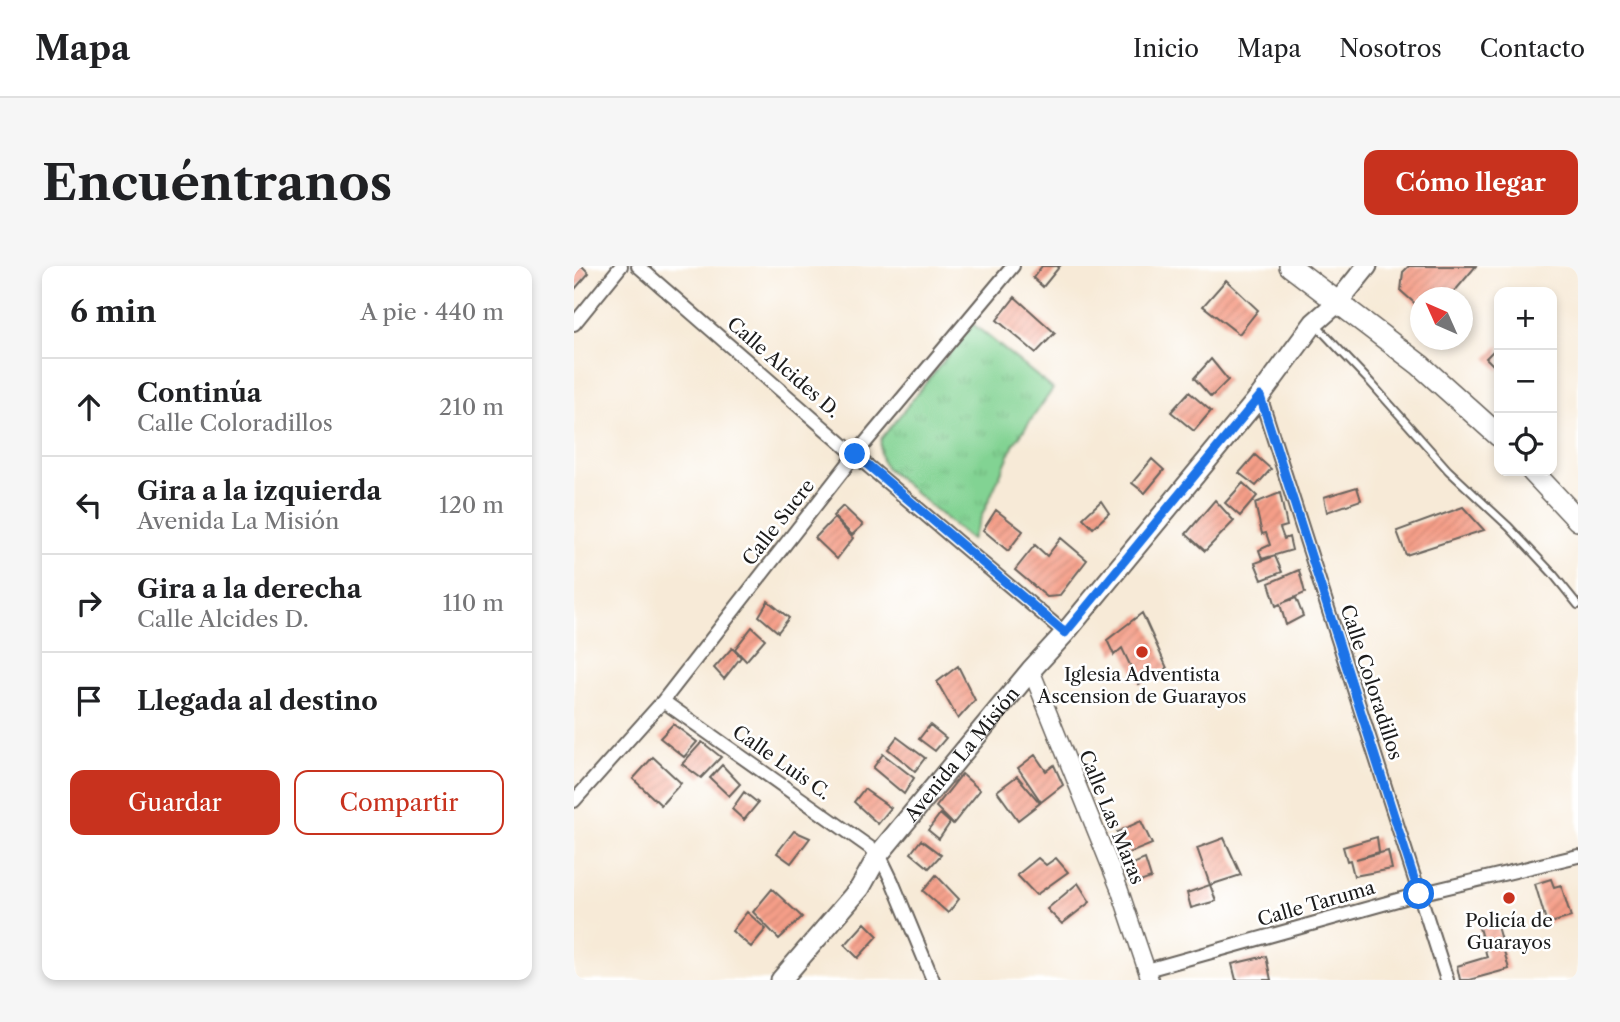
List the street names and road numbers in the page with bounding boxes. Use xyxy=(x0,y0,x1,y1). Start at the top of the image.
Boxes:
street label: Calle Alcides D. xyxy=(723,312,845,423)
street label: Calle Sucre xyxy=(738,475,819,570)
street label: Calle Coloradillos xyxy=(1336,602,1407,763)
street label: Avenida La Misión xyxy=(899,682,1024,827)
street label: Calle Luis C. xyxy=(728,720,835,805)
street label: Calle Las Maras xyxy=(1074,747,1149,888)
street label: Calle Taruma xyxy=(1255,876,1377,931)

